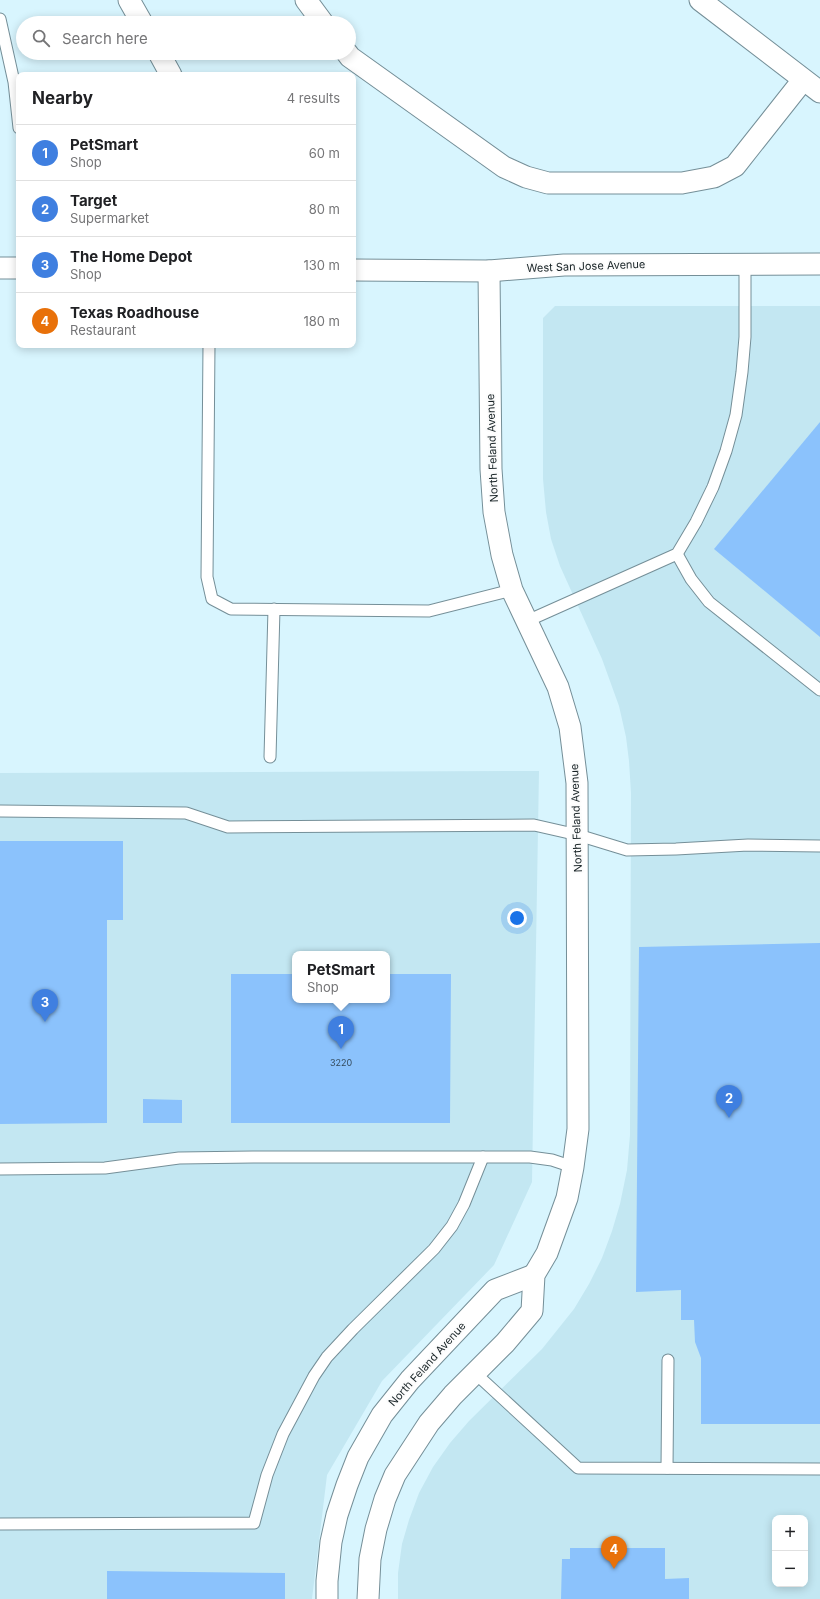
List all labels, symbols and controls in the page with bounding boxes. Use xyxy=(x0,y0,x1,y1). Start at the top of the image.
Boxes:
search box xyxy=(16,16,356,60)
icon: search xyxy=(30,27,52,49)
text: Search here xyxy=(62,29,148,48)
text: Nearby xyxy=(32,88,93,108)
text: 4 results xyxy=(287,90,340,106)
text: PetSmart xyxy=(70,135,138,154)
text: 1 xyxy=(42,145,48,161)
text: 60 m xyxy=(309,145,340,161)
text: Shop xyxy=(70,154,102,170)
text: Target xyxy=(70,191,117,210)
text: 2 xyxy=(41,201,49,217)
text: 80 m xyxy=(309,201,340,217)
text: Supermarket xyxy=(70,210,149,226)
text: The Home Depot xyxy=(70,247,192,266)
text: 3 xyxy=(41,257,49,273)
text: 130 m xyxy=(303,257,340,273)
street label: West San Jose Avenue xyxy=(526,257,646,275)
text: Shop xyxy=(70,266,102,282)
text: Texas Roadhouse xyxy=(70,303,199,322)
text: 4 xyxy=(41,313,49,329)
text: 180 m xyxy=(303,313,340,329)
text: Restaurant xyxy=(70,322,136,338)
street label: North Feland Avenue xyxy=(483,393,501,503)
street label: North Feland Avenue xyxy=(567,763,585,873)
your location xyxy=(507,908,527,928)
popup xyxy=(292,951,390,1003)
text: PetSmart xyxy=(307,960,375,979)
text: Shop xyxy=(307,979,339,995)
pin: 3 xyxy=(32,989,58,1022)
pin: 1 xyxy=(328,1016,354,1049)
house number: 3220 xyxy=(330,1057,352,1068)
pin: 2 xyxy=(716,1085,742,1118)
street label: North Feland Avenue xyxy=(385,1319,469,1409)
map controls xyxy=(772,1515,808,1587)
button: + xyxy=(772,1515,808,1551)
pin: 4 xyxy=(601,1536,627,1569)
button: − xyxy=(772,1551,808,1587)

